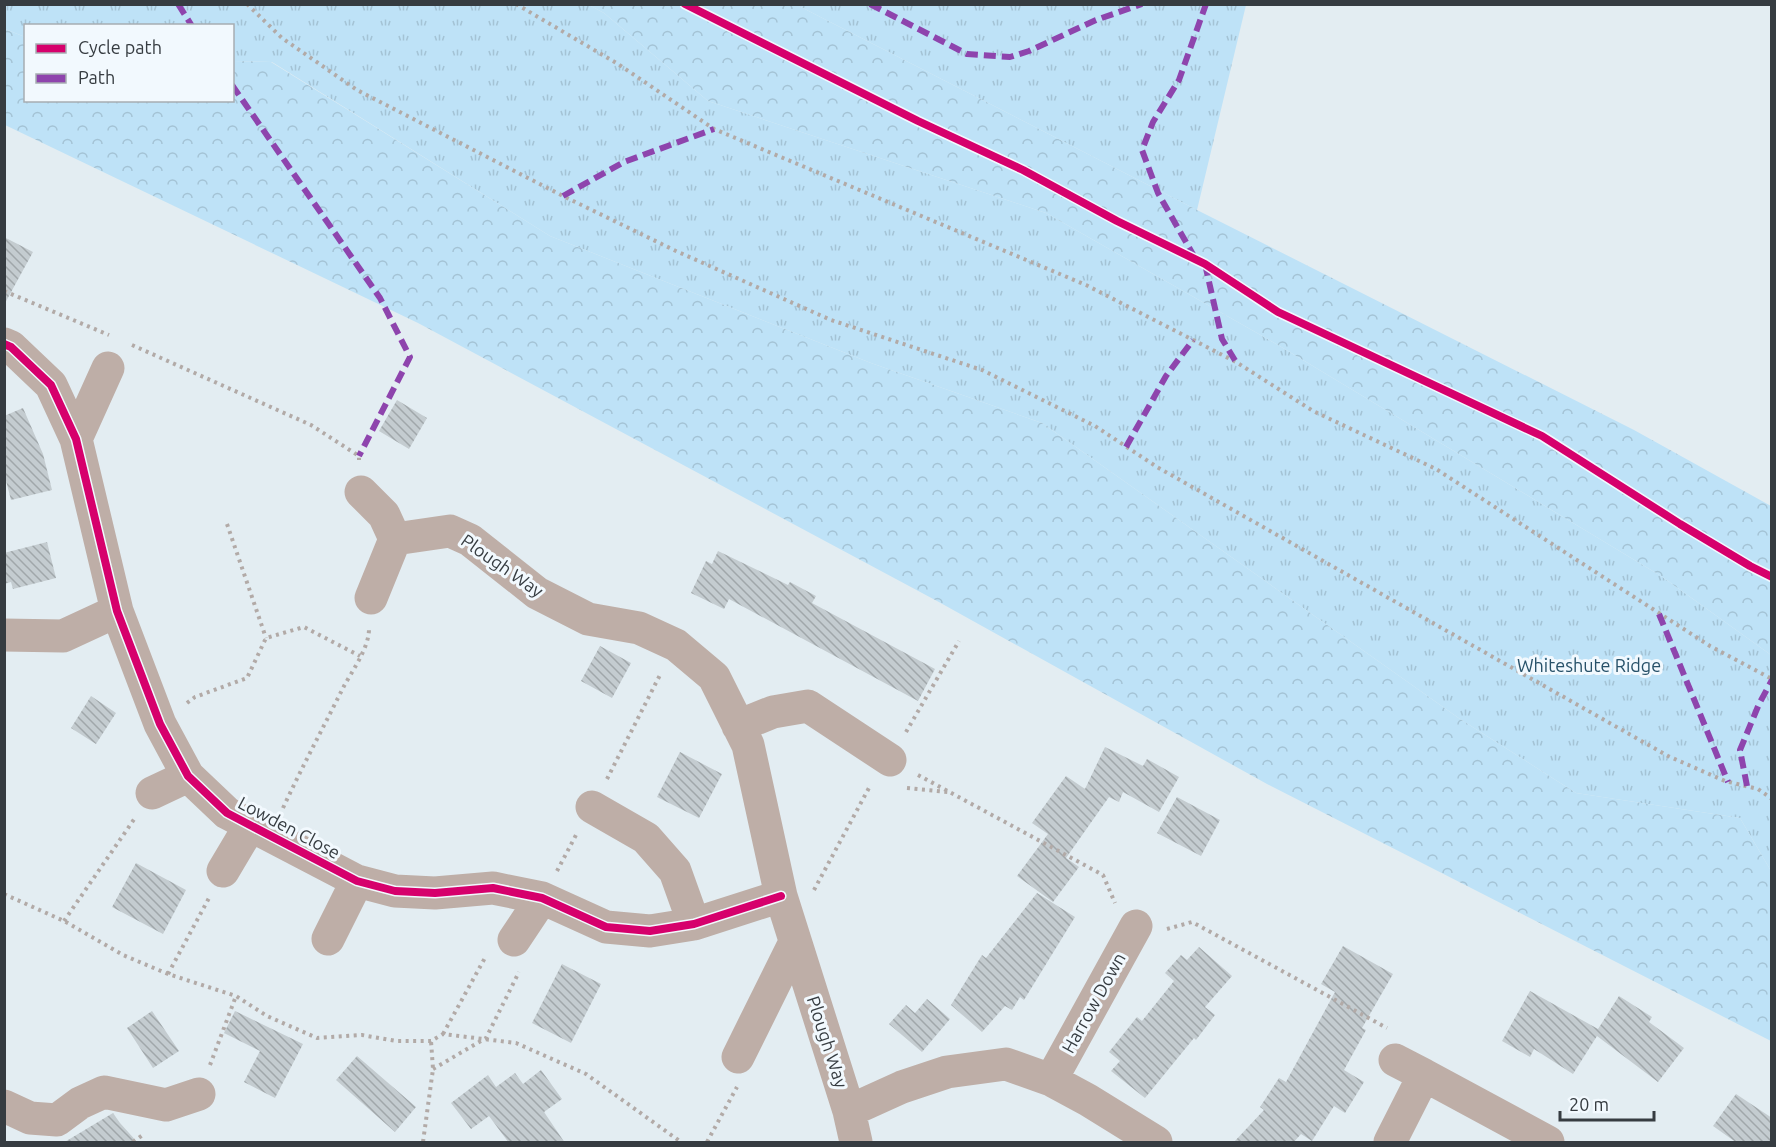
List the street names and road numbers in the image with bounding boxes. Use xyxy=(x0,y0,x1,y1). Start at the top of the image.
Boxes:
street label: Plough Way xyxy=(458,530,548,601)
street label: Lowden Close xyxy=(235,792,344,862)
street label: Harrow Down xyxy=(1057,949,1129,1056)
street label: Plough Way xyxy=(804,993,852,1090)

